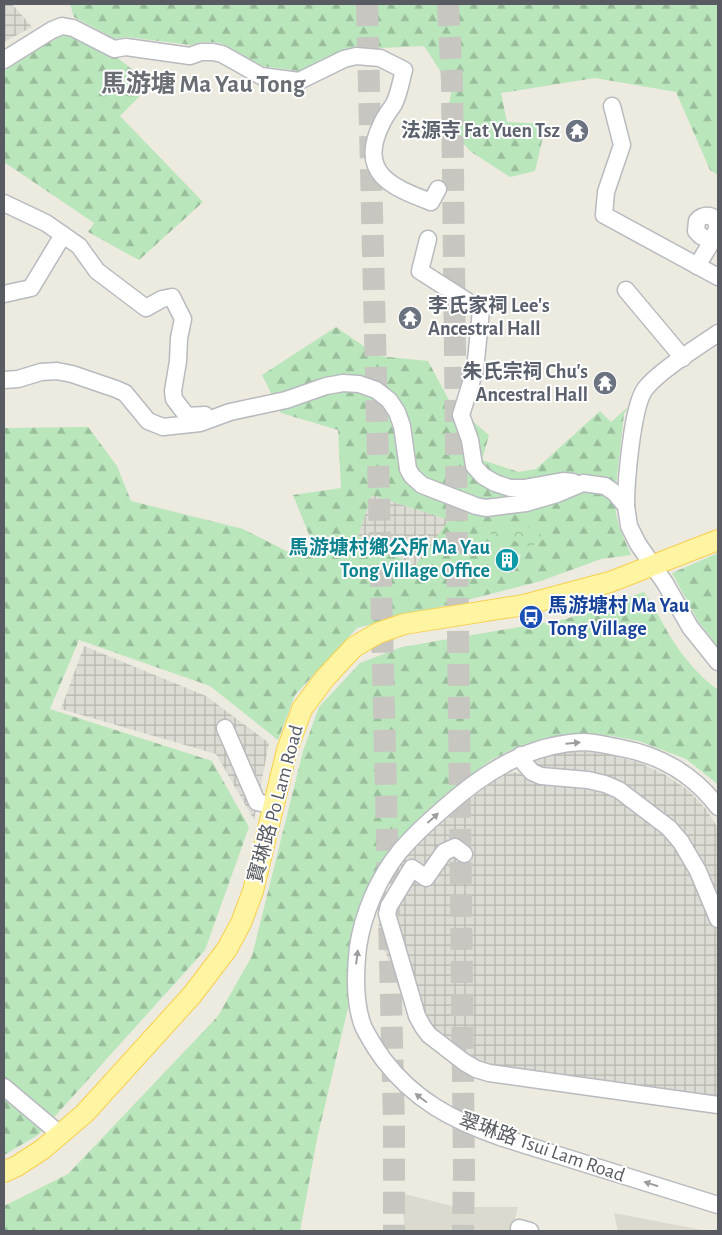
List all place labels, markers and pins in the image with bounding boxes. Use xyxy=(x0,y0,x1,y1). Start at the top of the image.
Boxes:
temple icon: 法源寺 Fat Yuen Tsz xyxy=(564,118,590,144)
place label: 法源寺 Fat Yuen Tsz xyxy=(401,119,560,141)
place label: 李氏家祠 Lee's Ancestral Hall xyxy=(428,294,550,339)
temple icon: 李氏家祠 Lee's Ancestral Hall xyxy=(397,305,423,331)
place label: 朱氏宗祠 Chu's Ancestral Hall xyxy=(462,360,588,405)
temple icon: 朱氏宗祠 Chu's Ancestral Hall xyxy=(592,370,618,396)
place label: 馬游塘村鄉公所 Ma Yau Tong Village Office xyxy=(289,536,491,581)
building icon: 馬游塘村鄉公所 Ma Yau Tong Village Office xyxy=(494,547,520,573)
place label: 馬游塘村 Ma Yau Tong Village xyxy=(548,594,690,639)
bus stop icon: 馬游塘村 Ma Yau Tong Village xyxy=(518,604,544,630)

